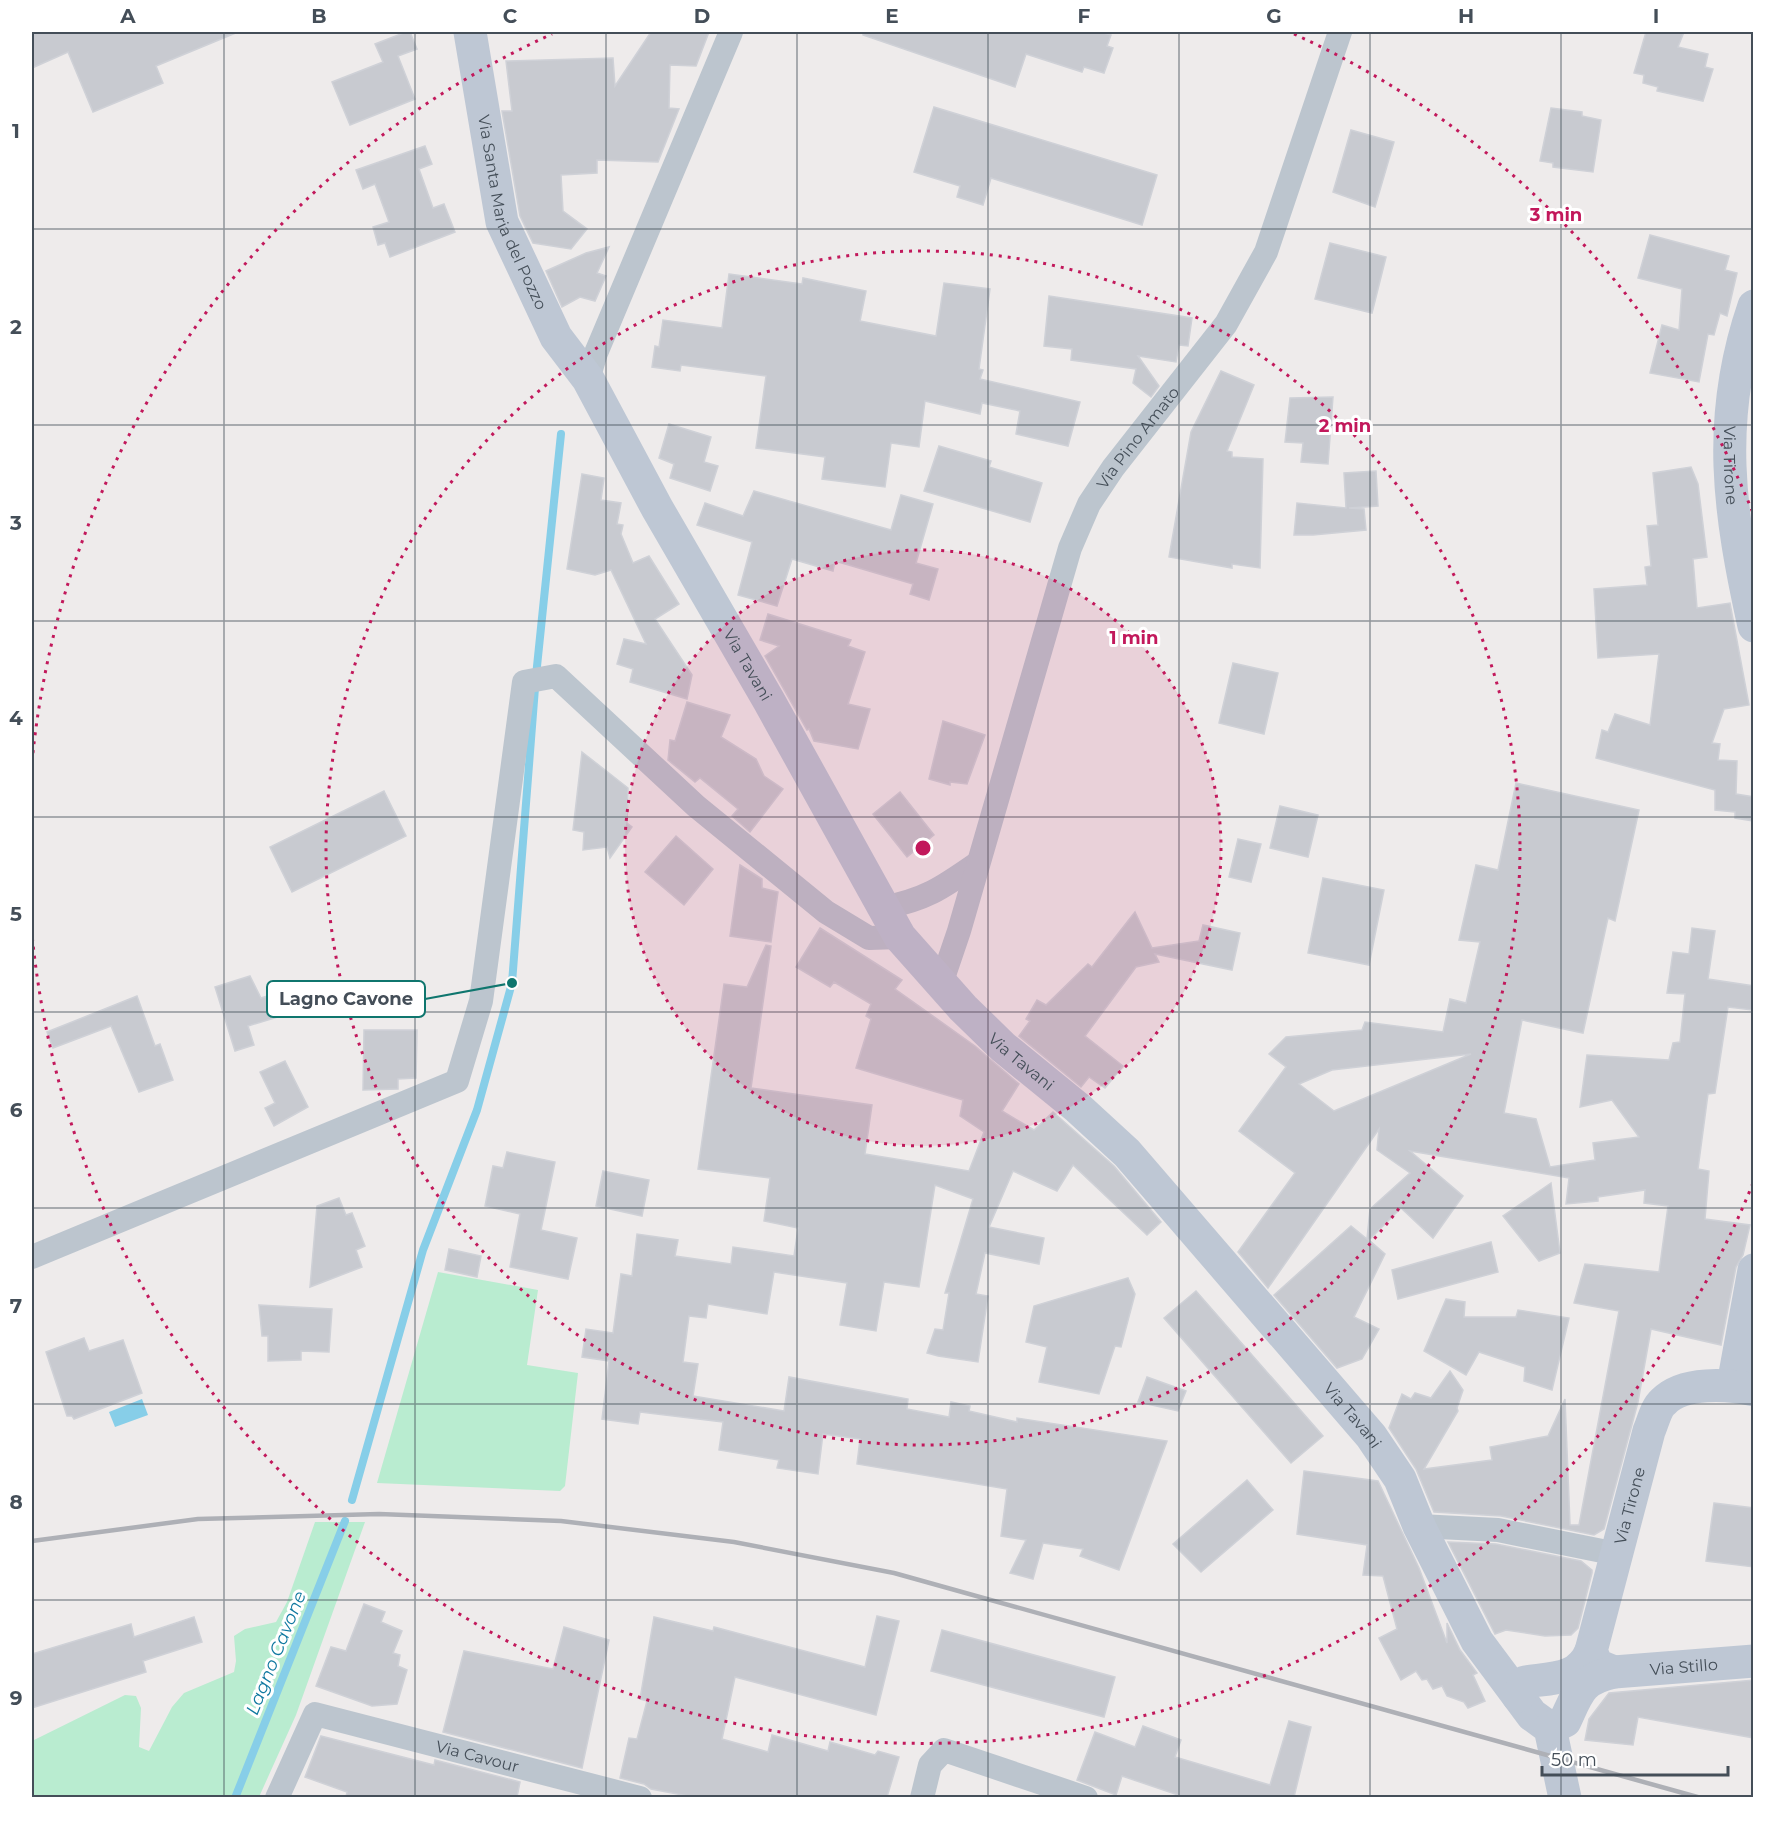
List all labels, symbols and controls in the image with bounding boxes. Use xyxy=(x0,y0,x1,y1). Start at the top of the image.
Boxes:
text: A xyxy=(119,4,136,28)
text: B xyxy=(311,4,327,28)
text: C xyxy=(503,4,518,28)
text: D xyxy=(694,4,710,28)
text: E xyxy=(885,4,899,28)
text: F xyxy=(1078,4,1091,28)
text: G xyxy=(1266,4,1282,28)
text: H xyxy=(1458,4,1474,28)
text: I xyxy=(1653,4,1659,28)
street label: Via Santa Maria del Pozzo xyxy=(475,113,551,312)
text: 1 xyxy=(12,119,20,143)
text: 3 min xyxy=(1529,204,1582,226)
text: 2 xyxy=(10,315,22,339)
street label: Via Pino Amato xyxy=(1092,383,1183,492)
text: 2 min xyxy=(1319,415,1371,437)
street label: Via Tirone xyxy=(1720,425,1742,506)
text: 3 xyxy=(9,511,22,535)
street label: Via Tavani xyxy=(720,625,776,704)
text: 1 min xyxy=(1110,627,1158,649)
text: 4 xyxy=(9,706,23,730)
centre of rings xyxy=(913,838,933,858)
text: 5 xyxy=(10,902,22,926)
callout: Lagno Cavone xyxy=(267,981,425,1017)
text: Lagno Cavone xyxy=(279,988,413,1010)
street label: Via Tavani xyxy=(984,1029,1058,1094)
text: 6 xyxy=(10,1098,23,1122)
text: 7 xyxy=(10,1294,22,1318)
street label: Via Tavani xyxy=(1320,1379,1386,1452)
street label: Via Tirone xyxy=(1610,1465,1649,1546)
text: 8 xyxy=(9,1490,23,1514)
water label: Lagno Cavone xyxy=(241,1588,311,1718)
street label: Via Stillo xyxy=(1649,1654,1718,1679)
text: 9 xyxy=(10,1686,22,1710)
street label: Via Cavour xyxy=(434,1736,521,1776)
scale bar xyxy=(1542,1739,1728,1777)
text: 50 m xyxy=(1551,1749,1597,1771)

